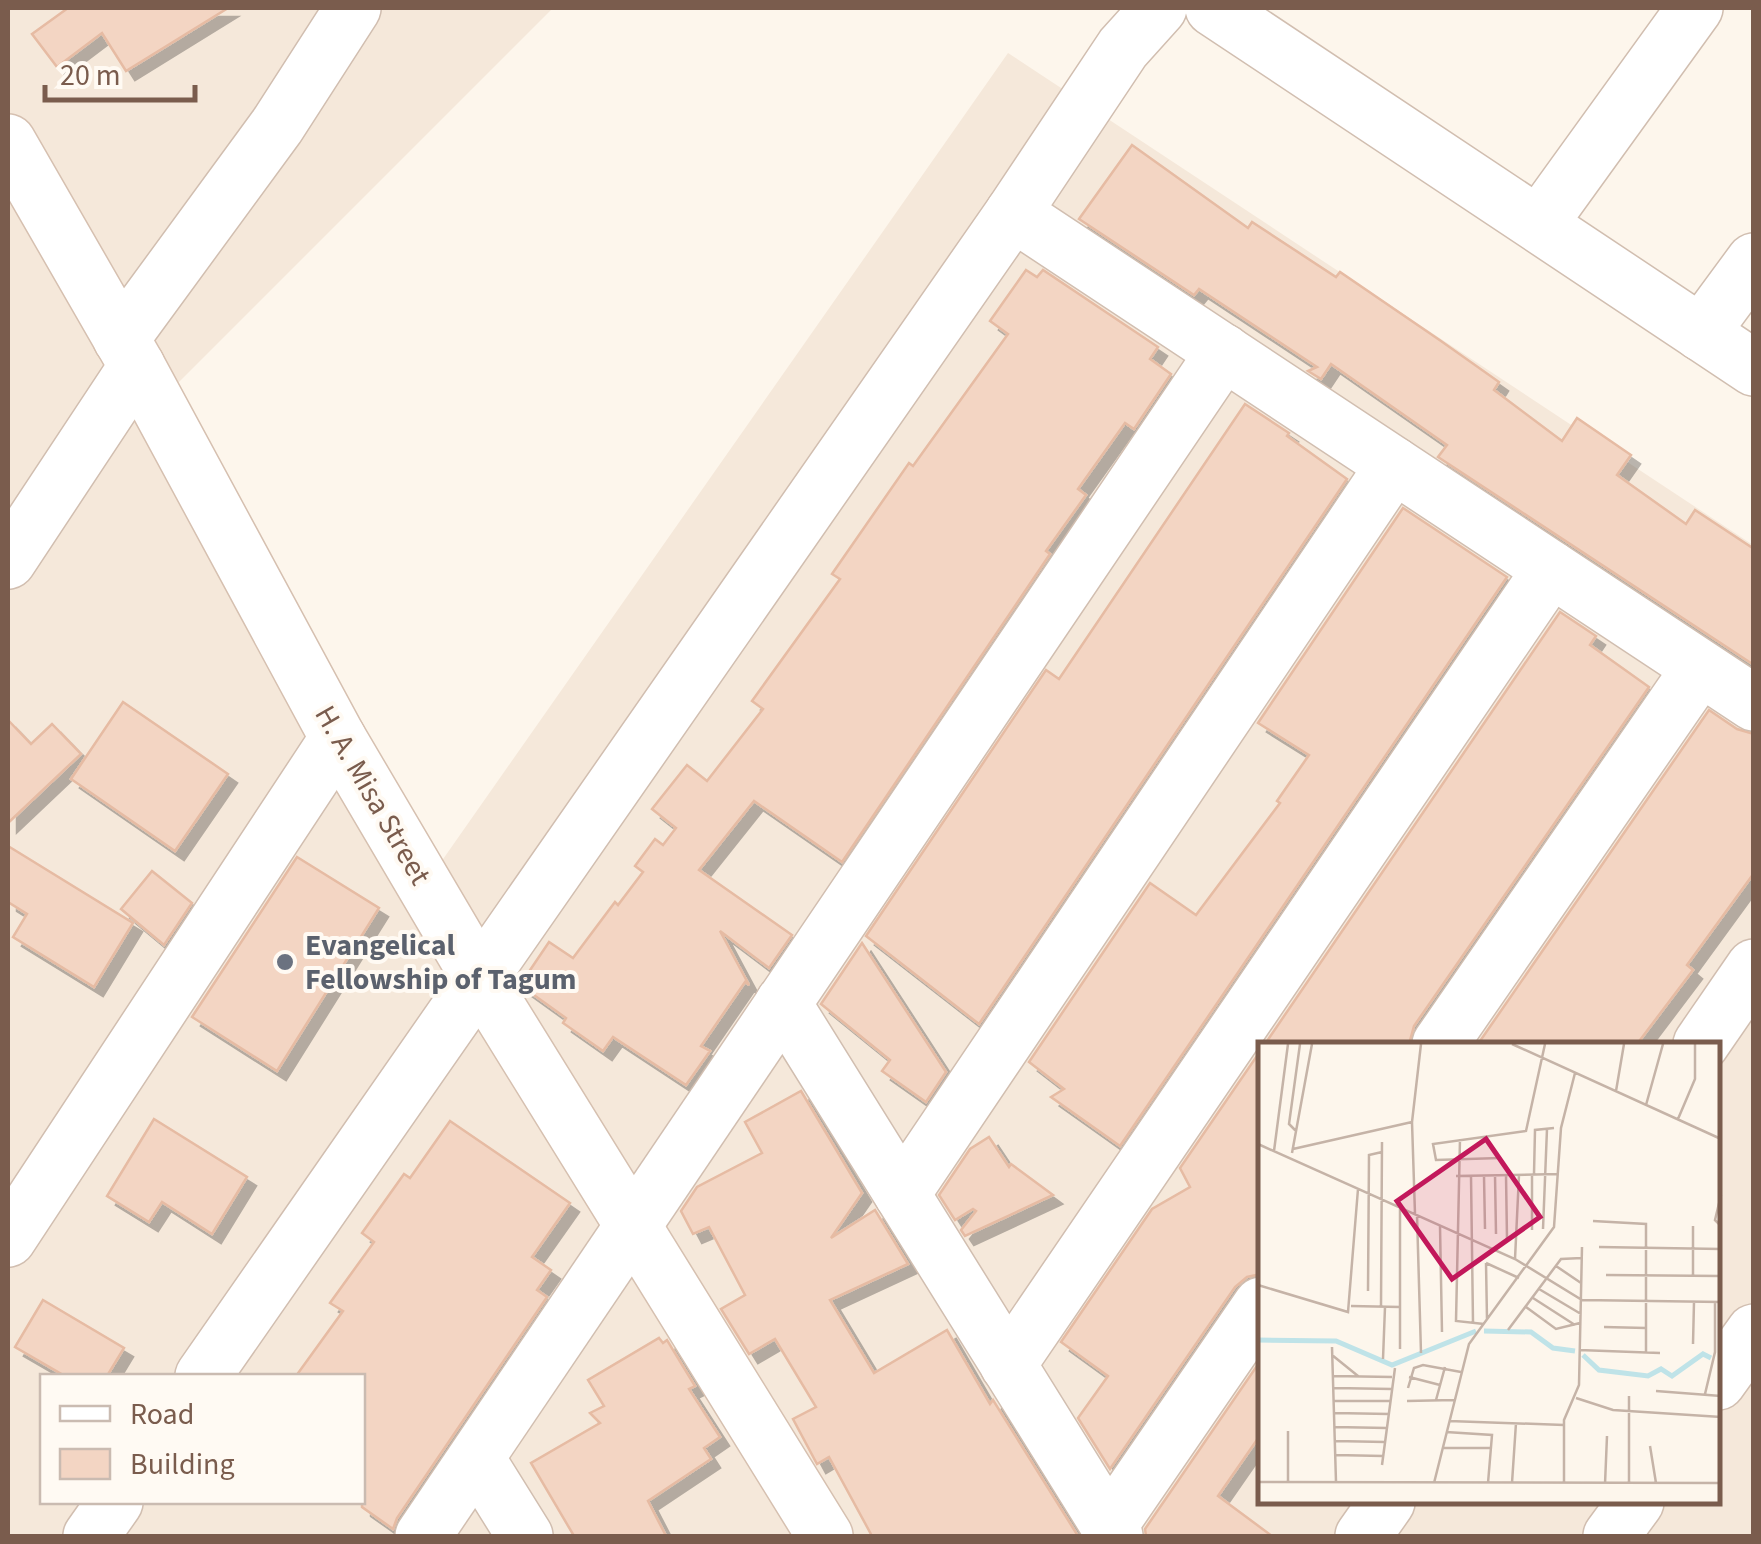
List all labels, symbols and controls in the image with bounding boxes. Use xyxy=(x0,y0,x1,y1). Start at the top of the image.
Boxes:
scale bar xyxy=(45,40,195,102)
text: 20 m xyxy=(60,54,121,97)
street label: H. A. Misa Street xyxy=(304,698,441,893)
place label: Evangelical Fellowship of Tagum xyxy=(305,924,577,1001)
marker: Evangelical Fellowship of Tagum xyxy=(274,951,296,973)
inset map xyxy=(1258,1042,1721,1504)
legend xyxy=(40,1374,365,1504)
text: Road xyxy=(130,1393,194,1436)
text: Building xyxy=(130,1443,235,1486)

